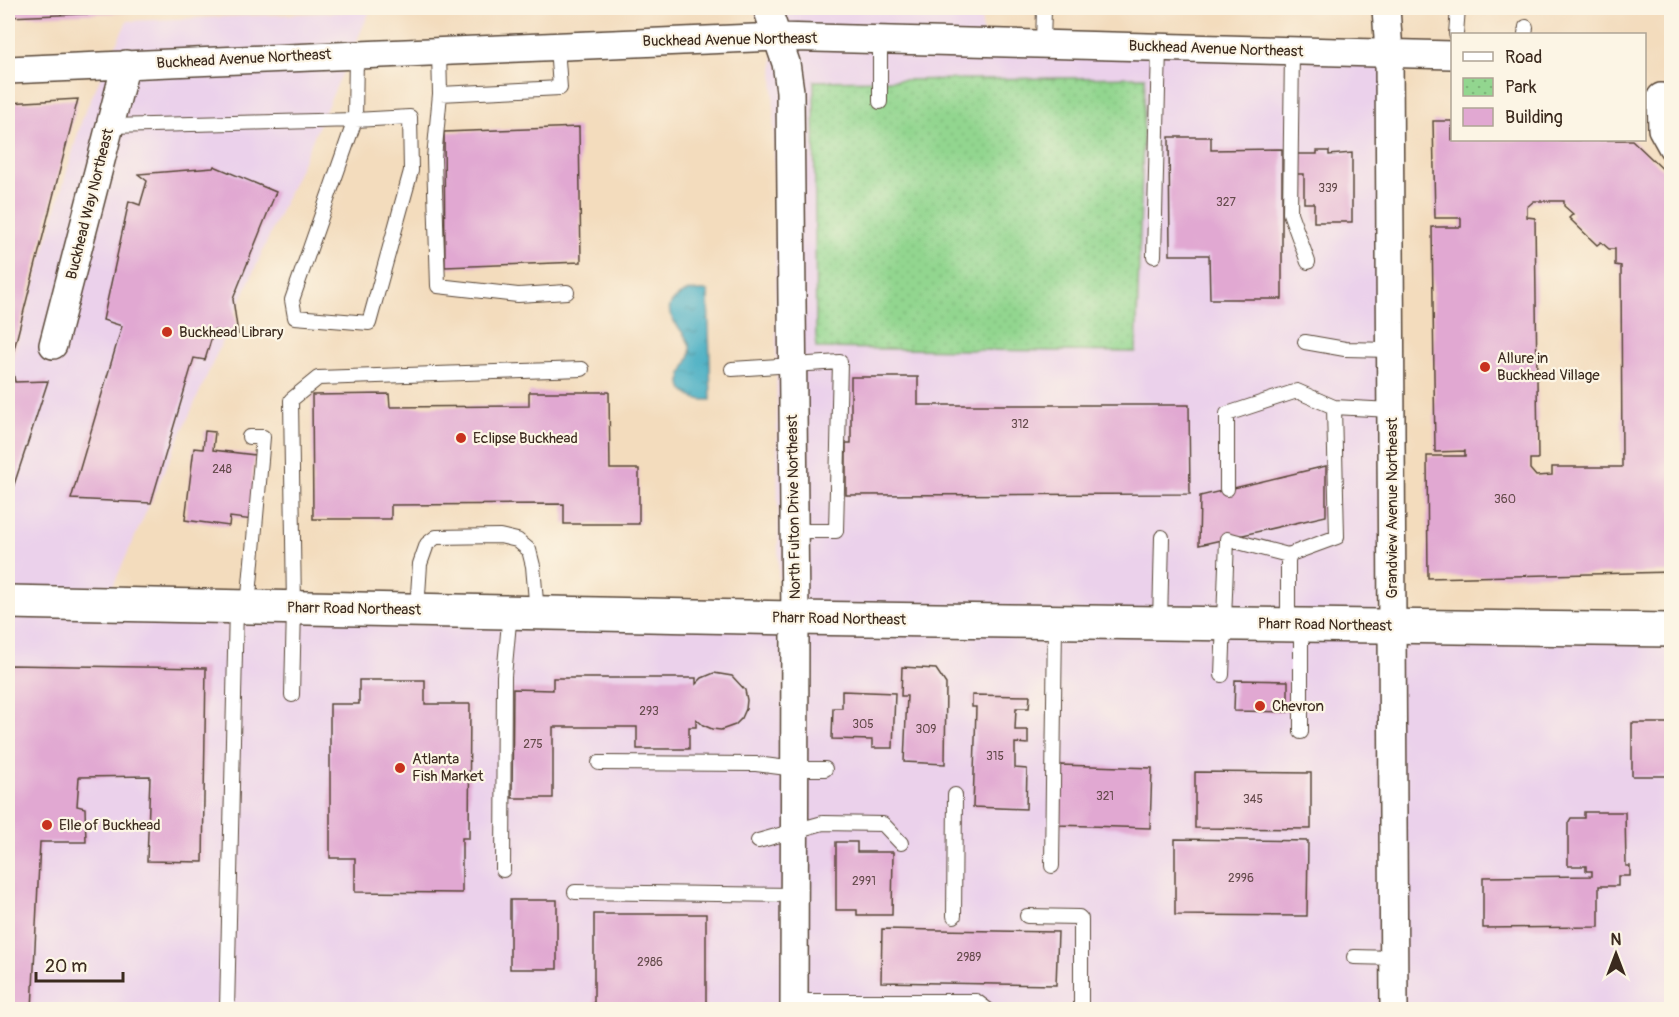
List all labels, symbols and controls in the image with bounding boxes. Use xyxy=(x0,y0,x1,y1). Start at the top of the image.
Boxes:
street label: Buckhead Avenue Northeast xyxy=(642,29,819,51)
legend xyxy=(1451,33,1646,141)
street label: Buckhead Avenue Northeast xyxy=(1128,36,1305,62)
street label: Buckhead Avenue Northeast xyxy=(156,45,333,73)
text: Road xyxy=(1505,46,1542,69)
text: Park xyxy=(1505,76,1537,99)
text: Building xyxy=(1505,106,1563,129)
street label: Buckhead Way Northeast xyxy=(62,126,118,282)
house number: 339 xyxy=(1318,181,1338,196)
house number: 327 xyxy=(1216,195,1237,210)
place label: Buckhead Library xyxy=(179,323,284,342)
marker: Buckhead Library xyxy=(160,325,174,339)
place label: Allure in Buckhead Village xyxy=(1497,349,1600,385)
marker: Allure in Buckhead Village xyxy=(1478,360,1492,374)
street label: North Fulton Drive Northeast xyxy=(783,414,805,600)
house number: 312 xyxy=(1011,417,1029,432)
street label: Grandview Avenue Northeast xyxy=(1383,417,1402,598)
place label: Eclipse Buckhead xyxy=(473,429,578,448)
marker: Eclipse Buckhead xyxy=(454,431,468,445)
house number: 248 xyxy=(212,462,232,477)
house number: 360 xyxy=(1494,492,1516,507)
street label: Pharr Road Northeast xyxy=(287,598,422,620)
street label: Pharr Road Northeast xyxy=(772,608,907,630)
street label: Pharr Road Northeast xyxy=(1258,614,1393,636)
place label: Chevron xyxy=(1272,697,1324,716)
marker: Chevron xyxy=(1253,699,1267,713)
house number: 293 xyxy=(639,704,659,719)
house number: 305 xyxy=(852,717,874,732)
house number: 309 xyxy=(915,722,937,737)
house number: 275 xyxy=(523,737,543,752)
house number: 315 xyxy=(986,749,1004,764)
place label: Atlanta Fish Market xyxy=(412,750,484,786)
marker: Atlanta Fish Market xyxy=(393,761,407,775)
house number: 321 xyxy=(1096,789,1114,804)
house number: 345 xyxy=(1243,792,1263,807)
place label: Elle of Buckhead xyxy=(59,816,161,835)
marker: Elle of Buckhead xyxy=(40,818,54,832)
house number: 2996 xyxy=(1228,871,1254,886)
house number: 2991 xyxy=(852,874,876,889)
north arrow xyxy=(1586,924,1646,984)
text: N xyxy=(1611,930,1622,950)
scale bar xyxy=(36,945,123,983)
house number: 2989 xyxy=(956,950,982,965)
text: 20 m xyxy=(45,955,87,978)
house number: 2986 xyxy=(637,955,663,970)

